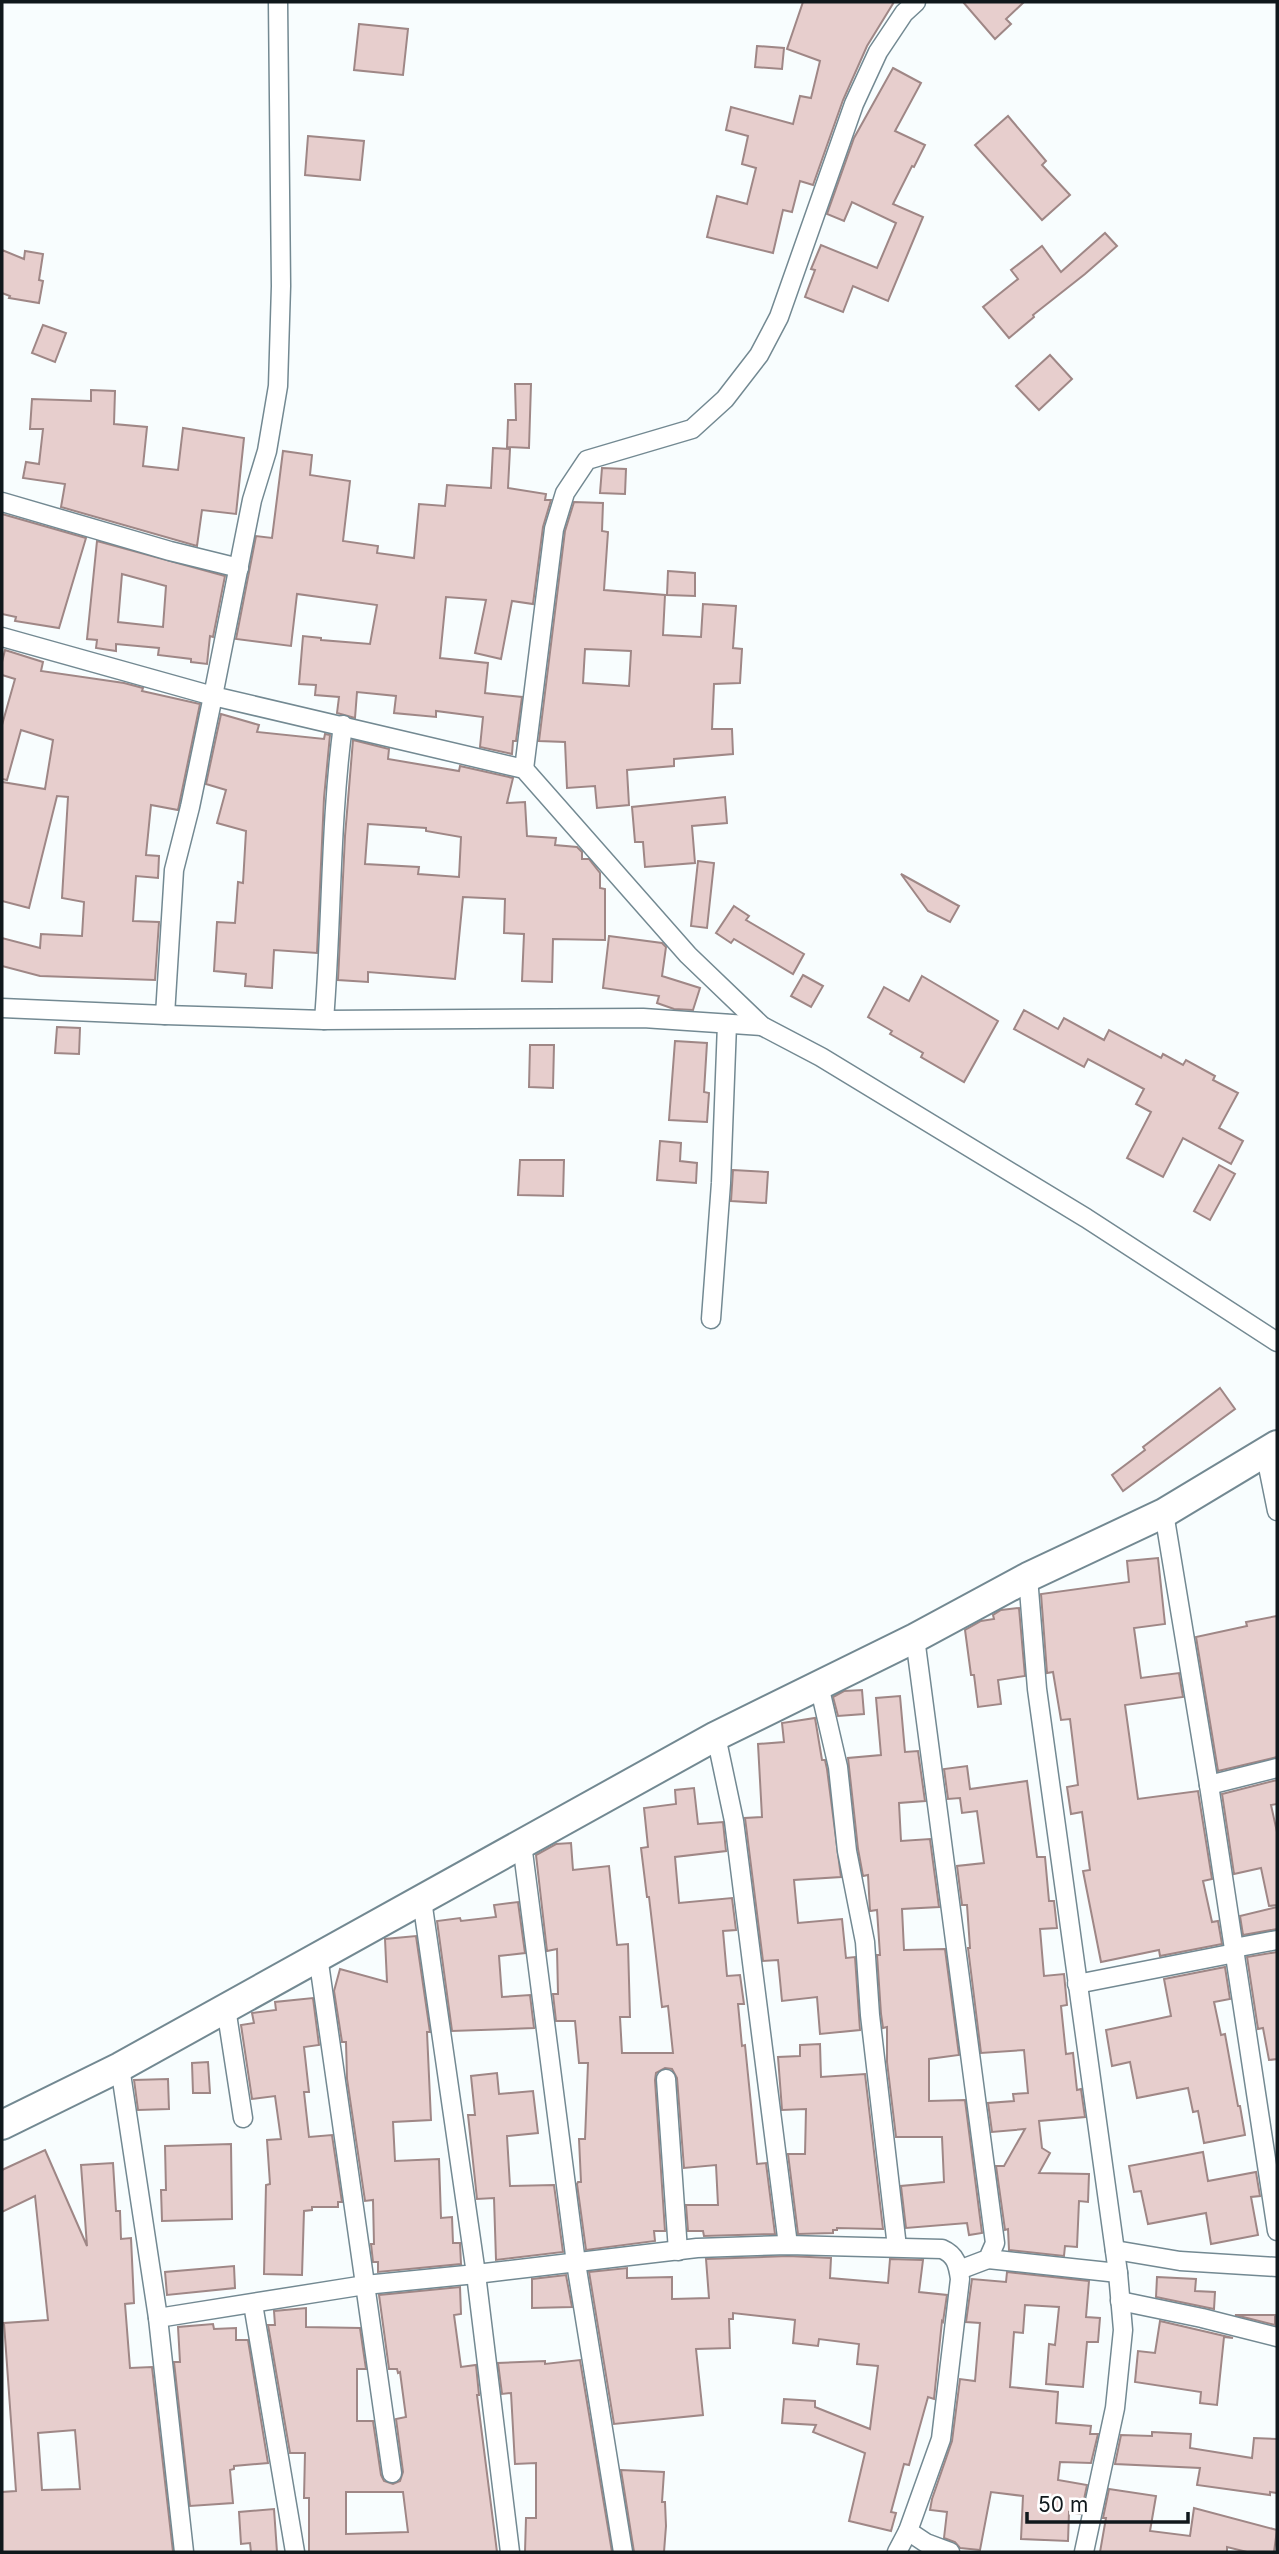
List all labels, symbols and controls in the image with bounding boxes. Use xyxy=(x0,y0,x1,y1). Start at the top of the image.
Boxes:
scale bar xyxy=(1027,2480,1188,2524)
text: 50 m xyxy=(1038,2492,1088,2517)

